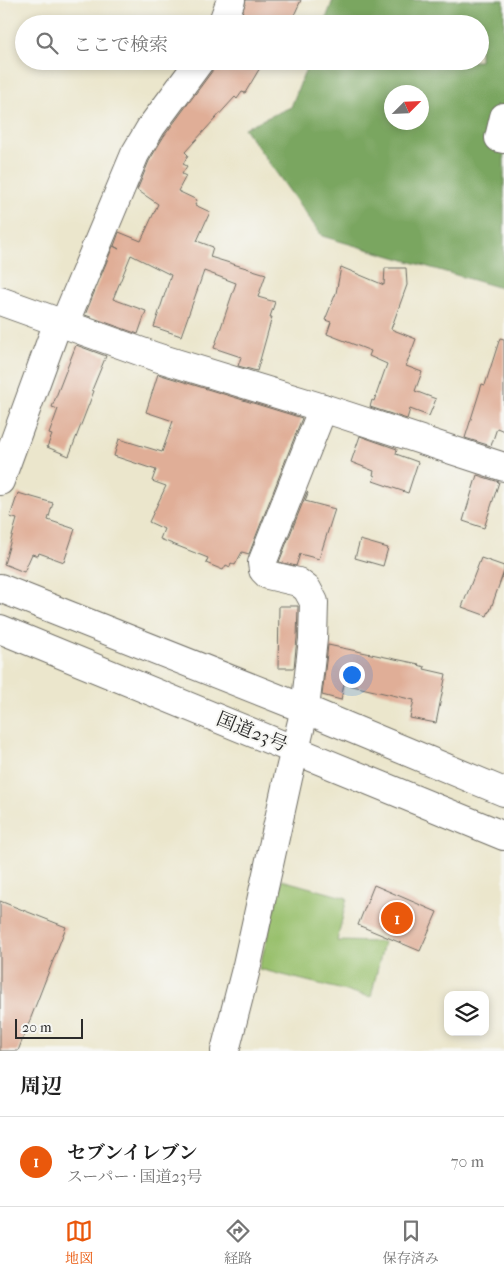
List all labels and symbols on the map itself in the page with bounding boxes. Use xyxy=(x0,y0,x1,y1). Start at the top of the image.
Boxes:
north arrow xyxy=(384,85,429,130)
your location xyxy=(339,662,365,688)
street label: 国道23号 xyxy=(213,708,291,756)
pin: 1 xyxy=(381,899,413,937)
scale bar xyxy=(15,1016,82,1039)

